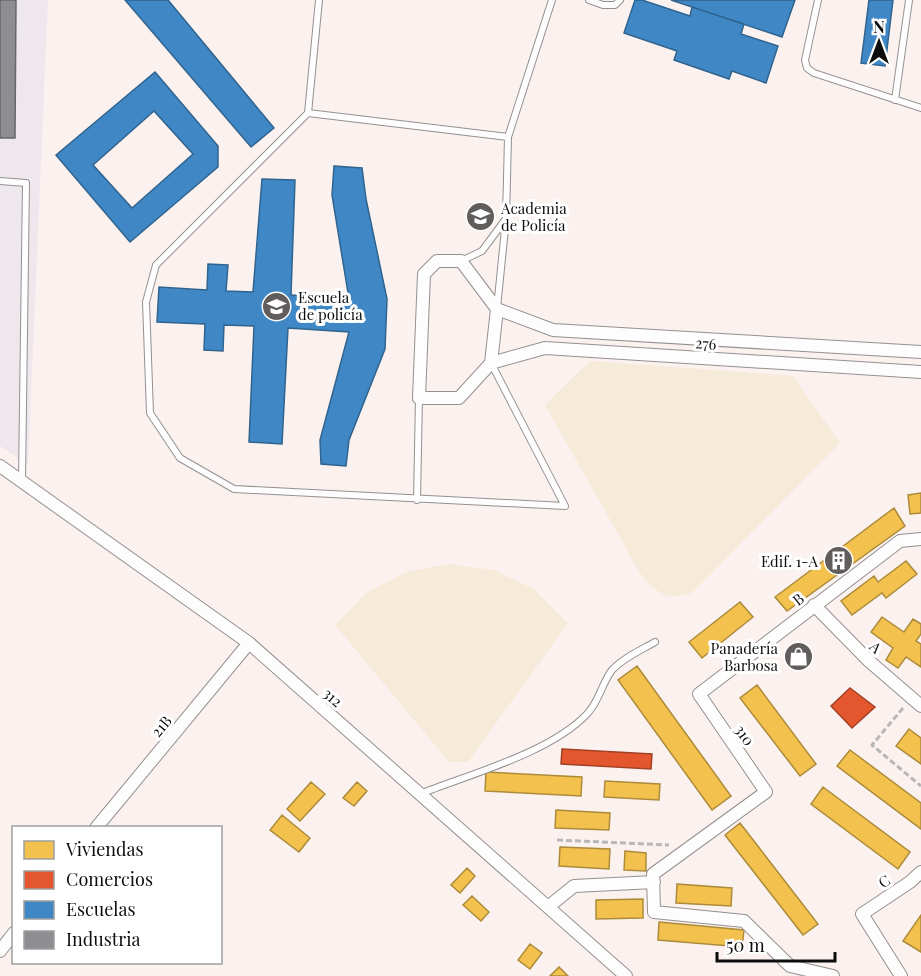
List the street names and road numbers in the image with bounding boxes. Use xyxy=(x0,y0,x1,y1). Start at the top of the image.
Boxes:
street label: 276 xyxy=(695,332,717,354)
street label: B xyxy=(788,588,808,610)
street label: A xyxy=(865,636,887,658)
street label: 312 xyxy=(319,683,347,711)
street label: 21B xyxy=(146,711,176,741)
street label: 310 xyxy=(731,721,759,749)
street label: C xyxy=(874,870,894,892)

